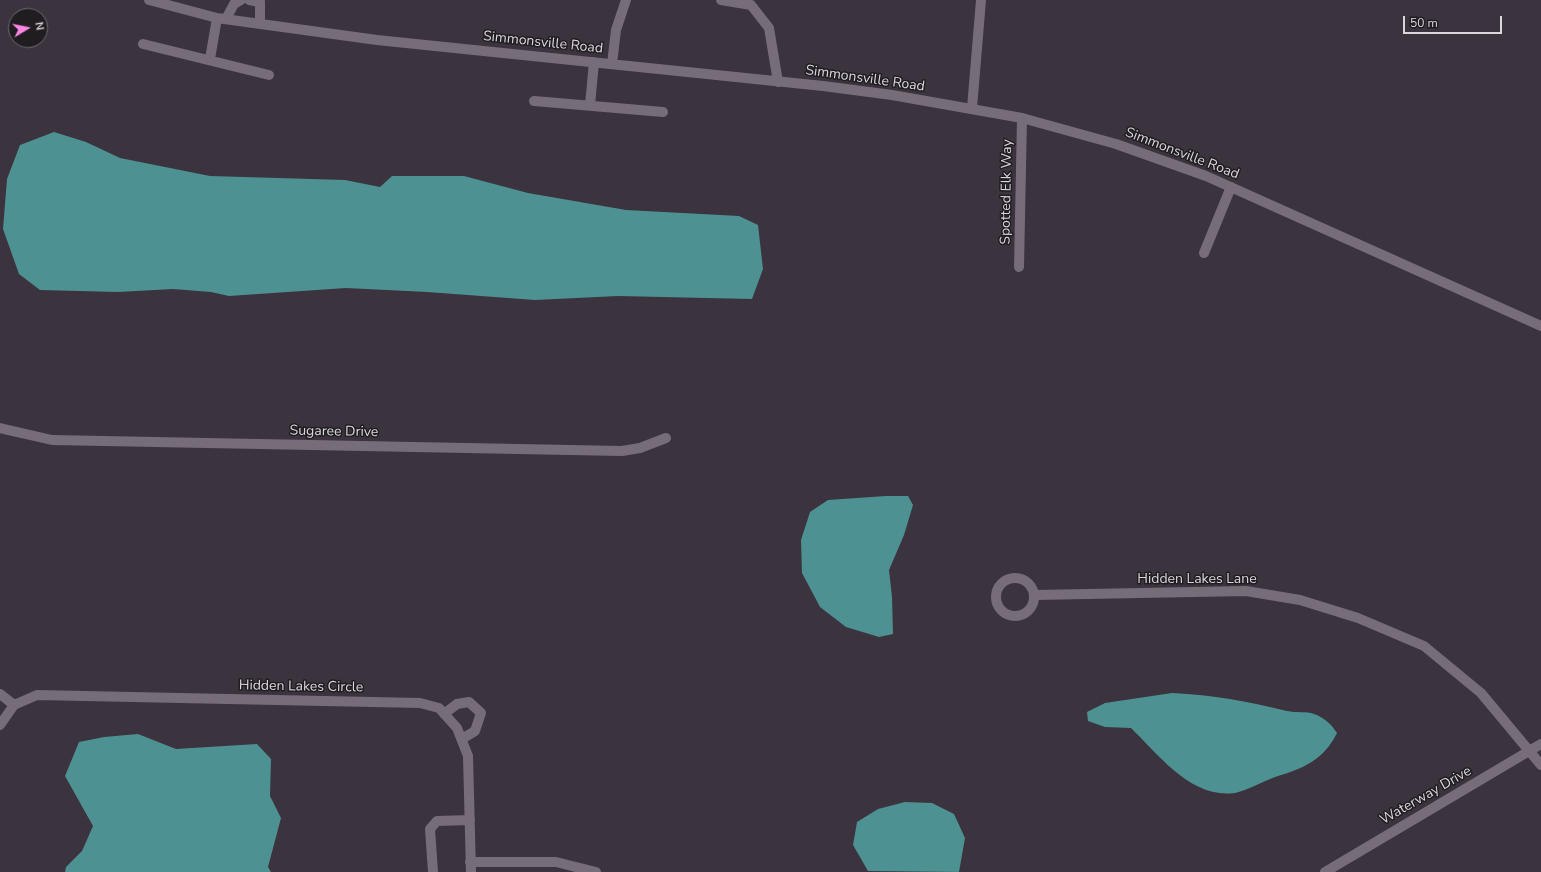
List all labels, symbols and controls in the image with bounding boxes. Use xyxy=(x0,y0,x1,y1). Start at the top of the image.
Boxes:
north arrow xyxy=(8,8,48,48)
scale bar xyxy=(1405,8,1504,34)
text: 50 m xyxy=(1410,15,1438,31)
text: N xyxy=(31,21,47,31)
street label: Simmonsville Road xyxy=(482,28,604,58)
street label: Simmonsville Road xyxy=(804,62,926,96)
street label: Simmonsville Road xyxy=(1123,125,1241,183)
street label: Spotted Elk Way xyxy=(998,139,1016,245)
street label: Sugaree Drive xyxy=(290,423,378,441)
street label: Hidden Lakes Lane xyxy=(1137,572,1257,588)
street label: Hidden Lakes Circle xyxy=(239,678,363,696)
street label: Waterway Drive xyxy=(1377,763,1475,829)

